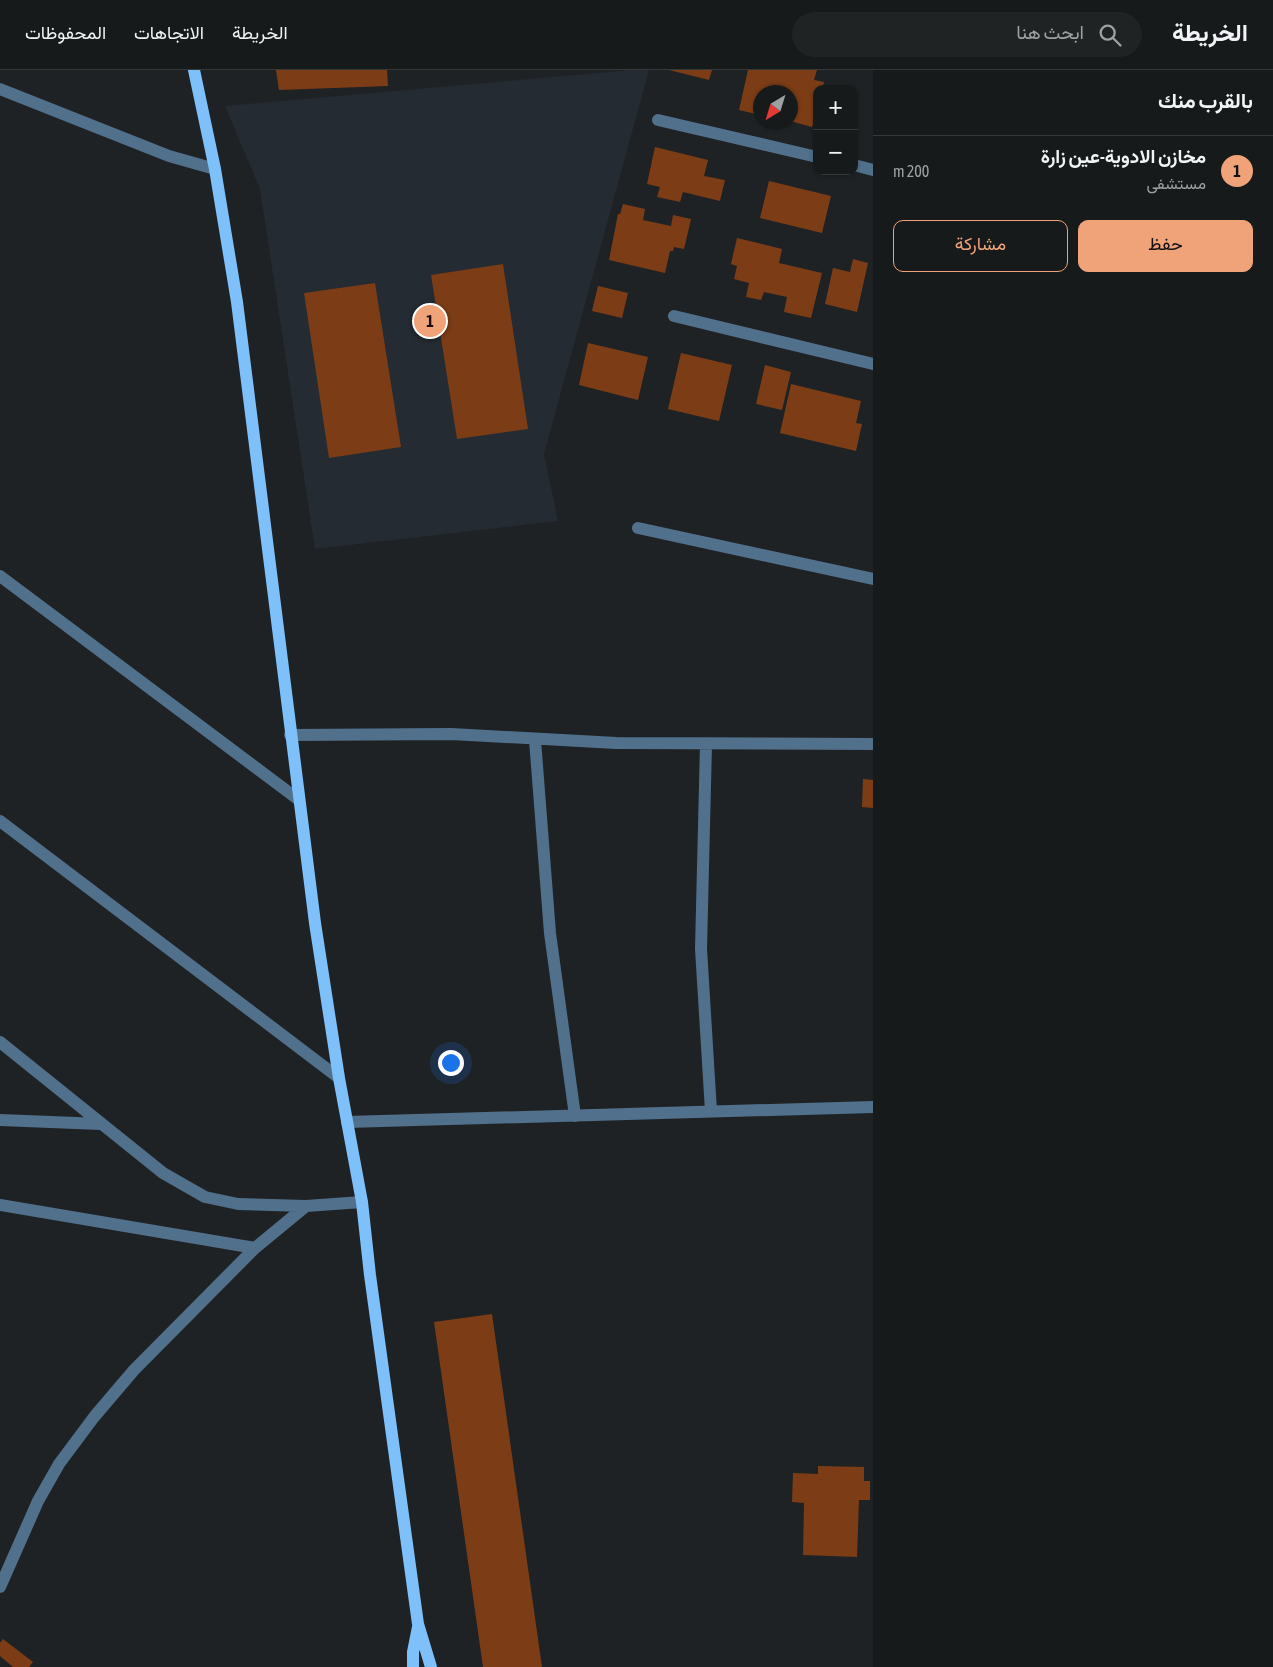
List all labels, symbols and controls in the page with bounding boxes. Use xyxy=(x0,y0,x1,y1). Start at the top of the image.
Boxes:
search box xyxy=(792,12,1142,57)
text: الخريطة xyxy=(1172,19,1248,46)
text: ابحث هنا xyxy=(1016,21,1084,43)
icon: search xyxy=(1096,21,1124,49)
text: المحفوظات xyxy=(25,22,106,43)
text: الاتجاهات xyxy=(134,22,204,43)
text: الخريطة xyxy=(232,22,288,43)
north arrow xyxy=(753,85,798,130)
map controls xyxy=(813,85,858,175)
button: + xyxy=(813,85,858,130)
text: بالقرب منك xyxy=(1158,88,1253,112)
button: − xyxy=(813,130,858,175)
text: مخازن الادوية-عين زارة xyxy=(1041,145,1206,167)
text: 200 m xyxy=(893,162,929,180)
text: 1 xyxy=(1233,162,1241,180)
text: مستشفى xyxy=(1146,174,1206,192)
button: مشاركة xyxy=(893,220,1068,272)
button: حفظ xyxy=(1078,220,1253,272)
pin: 1 xyxy=(414,302,446,340)
your location xyxy=(438,1050,464,1076)

